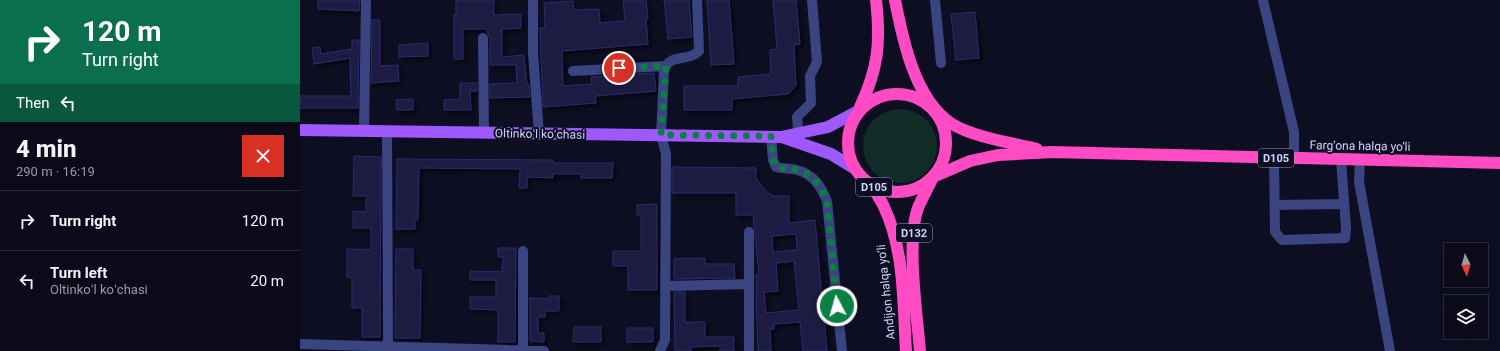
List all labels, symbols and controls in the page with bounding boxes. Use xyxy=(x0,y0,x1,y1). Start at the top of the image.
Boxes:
text: 120 m xyxy=(82,15,161,48)
icon: right xyxy=(16,16,68,68)
text: Turn right xyxy=(82,49,159,70)
pin xyxy=(602,51,636,85)
icon: arrive xyxy=(608,57,630,79)
icon: left xyxy=(57,92,79,114)
text: Then xyxy=(16,94,49,112)
street label: Oltinkoʻl koʻchasi xyxy=(495,126,585,142)
text: 4 min xyxy=(16,135,77,163)
button: close xyxy=(242,135,284,177)
street label: Farg‘ona halqa yo‘li xyxy=(1309,138,1411,154)
road number: D105 xyxy=(1258,149,1294,167)
text: 290 m · 16:19 xyxy=(16,164,95,179)
road number: D105 xyxy=(856,178,892,196)
icon: right xyxy=(16,210,38,232)
text: Turn right xyxy=(50,212,116,230)
text: 120 m xyxy=(242,212,284,230)
road number: D132 xyxy=(896,224,932,242)
north arrow xyxy=(1444,243,1488,287)
map controls xyxy=(1444,243,1488,339)
street label: Andijon halqa yo‘li xyxy=(874,244,898,340)
text: Turn left xyxy=(50,264,107,282)
icon: left xyxy=(16,270,38,292)
text: 20 m xyxy=(250,272,284,290)
text: Oltinkoʻl koʻchasi xyxy=(50,282,148,297)
position arrow xyxy=(816,285,858,327)
button: layers xyxy=(1444,295,1488,339)

